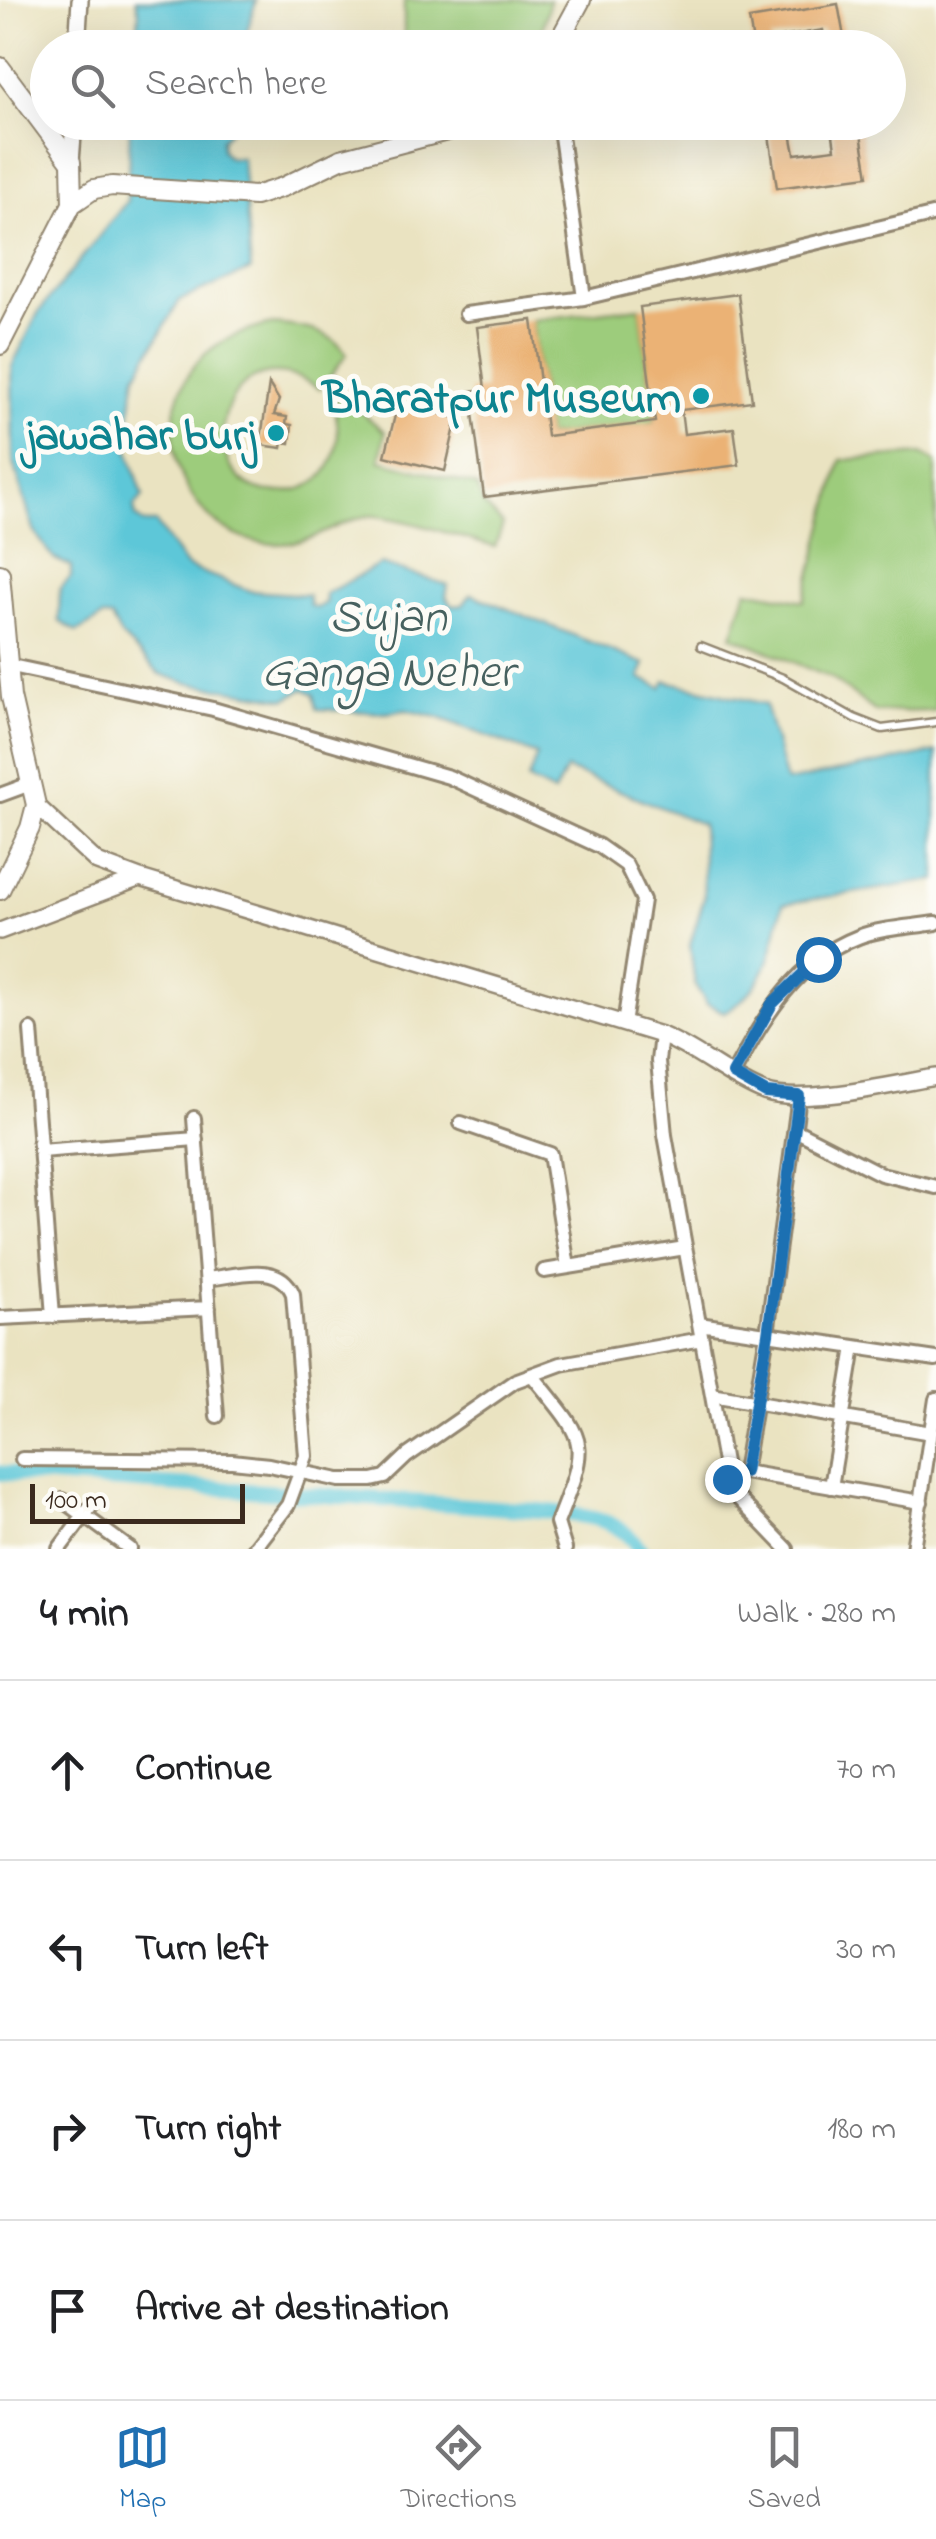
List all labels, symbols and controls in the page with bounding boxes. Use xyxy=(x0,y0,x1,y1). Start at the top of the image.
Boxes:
search box xyxy=(30,30,906,140)
text: Search here xyxy=(145,57,327,113)
icon: search xyxy=(65,58,120,113)
place label: Bharatpur Museum xyxy=(321,368,681,434)
marker: Bharatpur Museum xyxy=(690,385,712,407)
place label: jawahar burj xyxy=(20,405,258,471)
marker: jawahar burj xyxy=(265,422,287,444)
water label: Sujan Ganga Neher xyxy=(262,584,519,710)
route start xyxy=(796,937,842,983)
route end xyxy=(705,1457,751,1503)
scale bar xyxy=(30,1479,245,1524)
text: 100 m xyxy=(45,1481,107,1522)
text: 4 min xyxy=(40,1584,129,1645)
text: Walk · 280 m xyxy=(737,1591,896,1638)
text: Continue xyxy=(135,1742,271,1798)
icon: ahead xyxy=(40,1743,95,1798)
text: 70 m xyxy=(836,1747,896,1794)
text: Turn left xyxy=(135,1922,268,1978)
icon: left xyxy=(40,1923,95,1978)
text: 30 m xyxy=(836,1927,896,1974)
text: Turn right xyxy=(135,2102,281,2158)
icon: right xyxy=(40,2103,95,2158)
text: 180 m xyxy=(827,2107,896,2154)
text: Arrive at destination xyxy=(135,2282,449,2338)
icon: arrive xyxy=(40,2283,95,2338)
tab: Map xyxy=(115,2420,170,2521)
tab: Directions xyxy=(401,2420,517,2521)
tab: Saved xyxy=(748,2420,821,2521)

